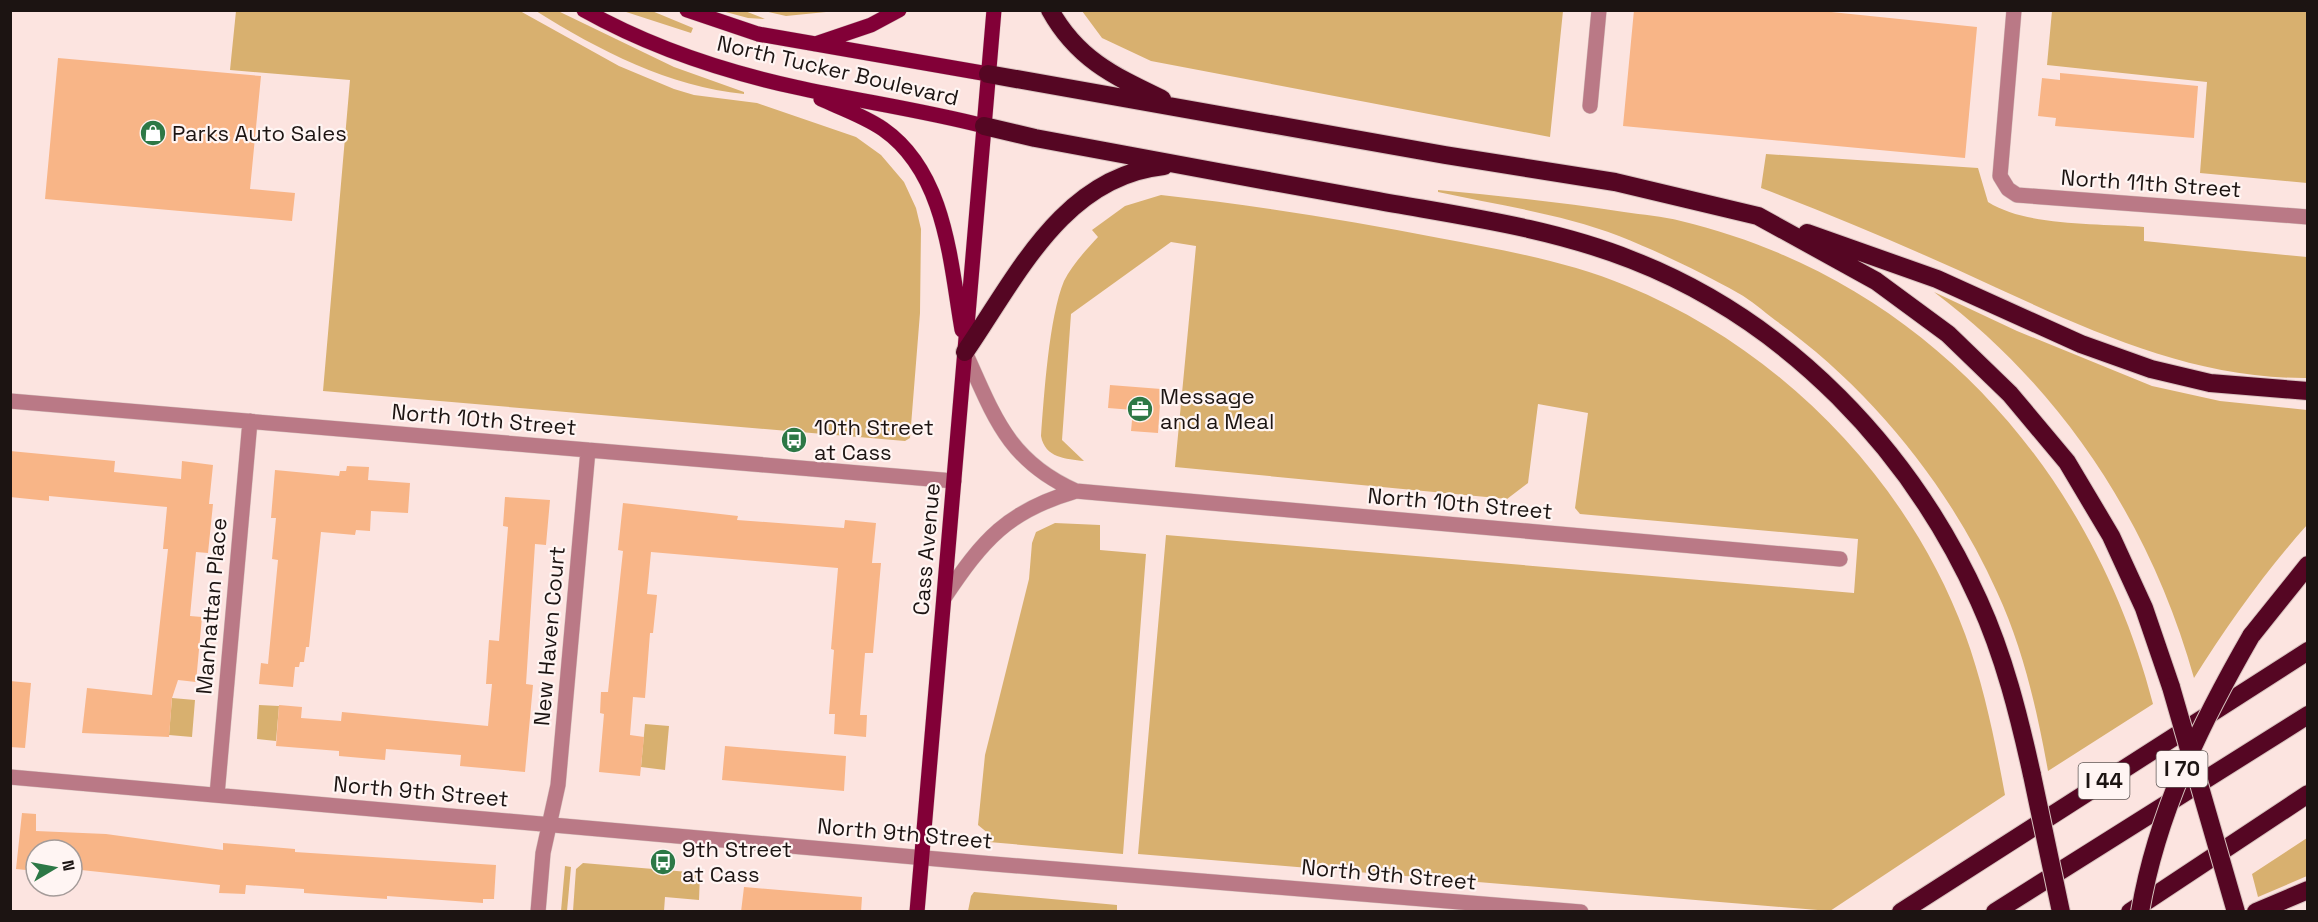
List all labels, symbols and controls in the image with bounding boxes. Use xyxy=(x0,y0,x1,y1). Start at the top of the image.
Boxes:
street label: North Tucker Boulevard xyxy=(714,29,962,111)
shop icon: Parks Auto Sales xyxy=(138,118,168,148)
place label: Parks Auto Sales xyxy=(172,119,347,147)
street label: North 11th Street xyxy=(2060,163,2242,203)
place label: Message and a Meal xyxy=(1160,382,1274,435)
office icon: Message and a Meal xyxy=(1125,394,1155,424)
street label: North 10th Street xyxy=(390,397,578,441)
place label: 10th Street at Cass xyxy=(814,413,934,466)
bus stop icon: 10th Street at Cass xyxy=(779,425,809,455)
street label: North 10th Street xyxy=(1366,481,1554,525)
street label: Cass Avenue xyxy=(906,482,946,616)
street label: Manhattan Place xyxy=(189,516,233,696)
street label: New Haven Court xyxy=(527,545,571,727)
road number: I 70 xyxy=(2156,751,2208,787)
road number: I 44 xyxy=(2078,763,2130,799)
street label: North 9th Street xyxy=(332,769,510,813)
street label: North 9th Street xyxy=(816,811,994,855)
place label: 9th Street at Cass xyxy=(682,835,792,888)
north arrow xyxy=(24,838,84,898)
bus stop icon: 9th Street at Cass xyxy=(648,847,678,877)
street label: North 9th Street xyxy=(1300,852,1478,896)
text: N xyxy=(57,858,80,873)

